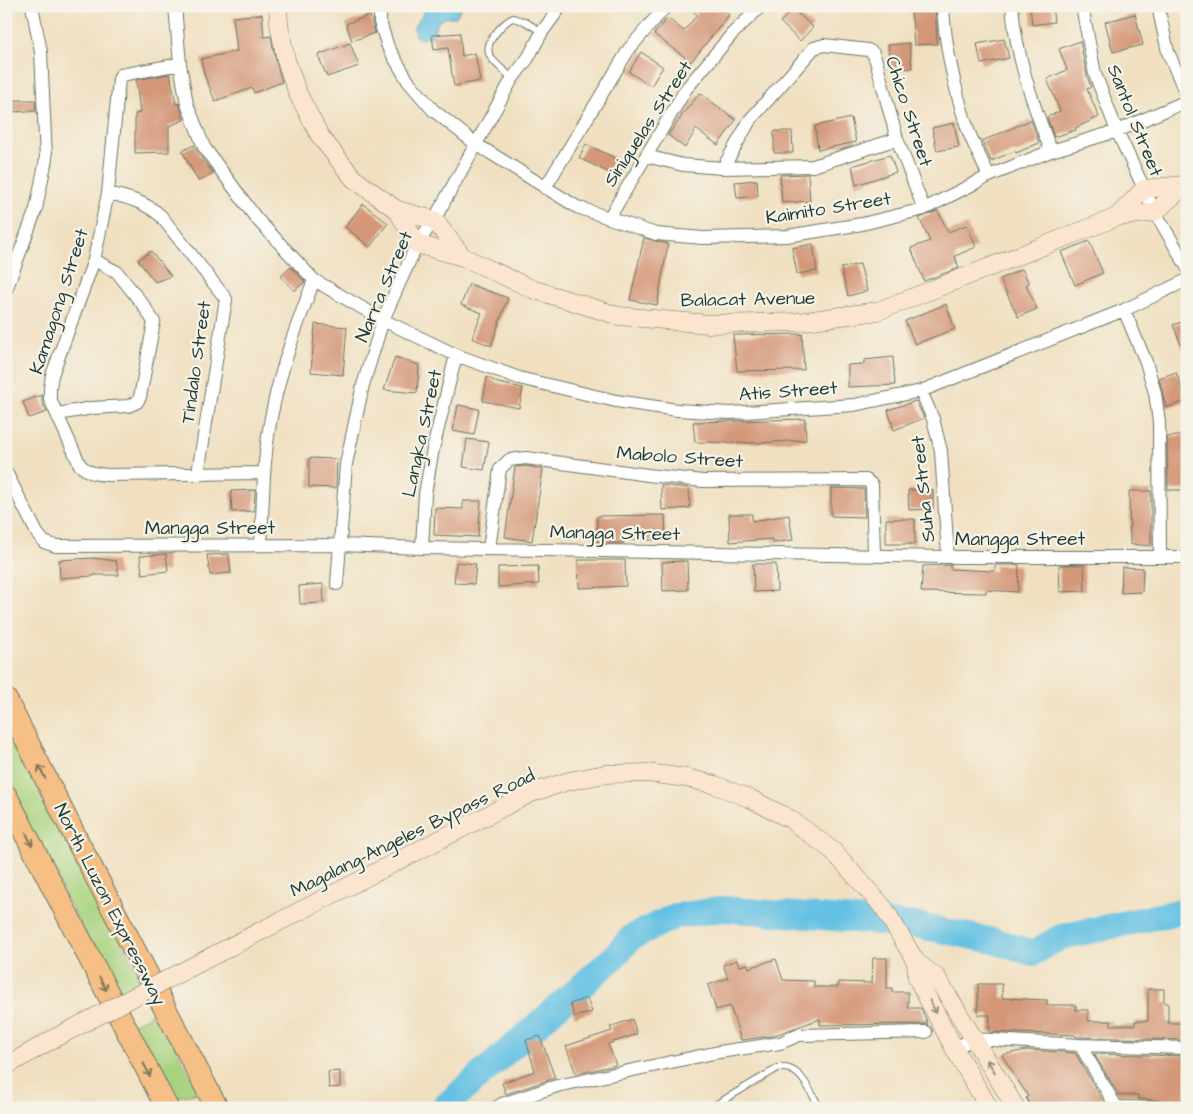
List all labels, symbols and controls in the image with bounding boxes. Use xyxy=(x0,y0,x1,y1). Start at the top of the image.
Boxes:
street label: Chico Street xyxy=(878,53,939,170)
street label: Siniguelas Street xyxy=(597,55,700,193)
street label: Santol Street xyxy=(1100,60,1170,181)
street label: Kaimito Street xyxy=(764,185,893,232)
street label: Kamagong Street xyxy=(23,225,97,378)
street label: Narra Street xyxy=(349,227,420,346)
street label: Balacat Avenue xyxy=(681,285,816,314)
street label: Tindalo Street xyxy=(175,299,218,425)
street label: Langka Street xyxy=(396,367,450,500)
street label: Atis Street xyxy=(738,375,838,408)
street label: Suha Street xyxy=(904,434,943,544)
street label: Mabolo Street xyxy=(616,440,744,475)
street label: Mangga Street xyxy=(145,515,275,543)
street label: Mangga Street xyxy=(550,519,681,549)
street label: Mangga Street xyxy=(955,526,1085,554)
street label: Magalang-Angeles Bypass Road xyxy=(286,762,540,905)
one-way arrow xyxy=(37,764,47,779)
street label: North Luzon Expressway xyxy=(46,799,173,1011)
one-way arrow xyxy=(25,831,34,846)
one-way arrow xyxy=(98,976,108,991)
one-way arrow xyxy=(929,999,938,1014)
one-way arrow xyxy=(985,1060,995,1074)
one-way arrow xyxy=(143,1062,152,1077)

